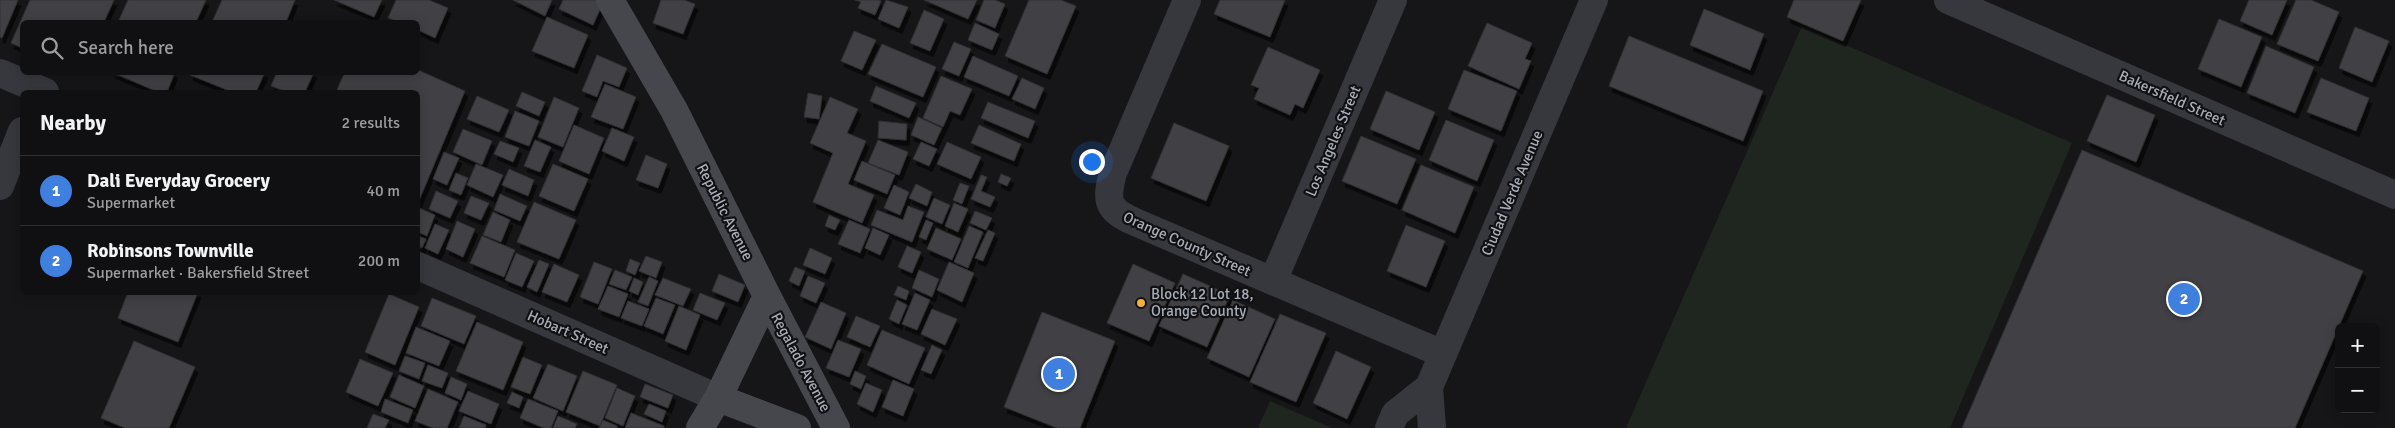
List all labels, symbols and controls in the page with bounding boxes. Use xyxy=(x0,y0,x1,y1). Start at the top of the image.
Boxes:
search box xyxy=(20,20,420,75)
icon: search xyxy=(38,34,66,62)
text: Search here xyxy=(78,36,174,60)
street label: Bakersfield Street xyxy=(2116,67,2228,129)
street label: Los Angeles Street xyxy=(1302,83,1364,199)
text: Nearby xyxy=(40,110,106,136)
text: 2 results xyxy=(341,113,400,133)
street label: Ciudad Verde Avenue xyxy=(1477,128,1547,258)
your location xyxy=(1079,149,1105,175)
street label: Republic Avenue xyxy=(693,161,757,263)
text: Dali Everyday Grocery xyxy=(87,169,270,193)
text: 1 xyxy=(52,181,60,201)
text: 40 m xyxy=(366,181,400,201)
text: Supermarket xyxy=(87,193,175,213)
street label: Orange County Street xyxy=(1120,208,1254,280)
text: Robinsons Townville xyxy=(87,239,254,263)
text: 2 xyxy=(52,251,60,271)
text: 200 m xyxy=(358,251,400,271)
text: Supermarket · Bakersfield Street xyxy=(87,263,309,283)
pin: 2 xyxy=(2168,280,2200,318)
place label: Block 12 Lot 18, Orange County xyxy=(1151,285,1253,320)
marker: Block 12 Lot 18, Orange County xyxy=(1135,297,1147,309)
street label: Hobart Street xyxy=(525,306,611,358)
street label: Regalado Avenue xyxy=(767,309,835,415)
map controls xyxy=(2335,323,2380,413)
button: + xyxy=(2335,323,2380,368)
pin: 1 xyxy=(1043,355,1075,393)
button: − xyxy=(2335,368,2380,413)

